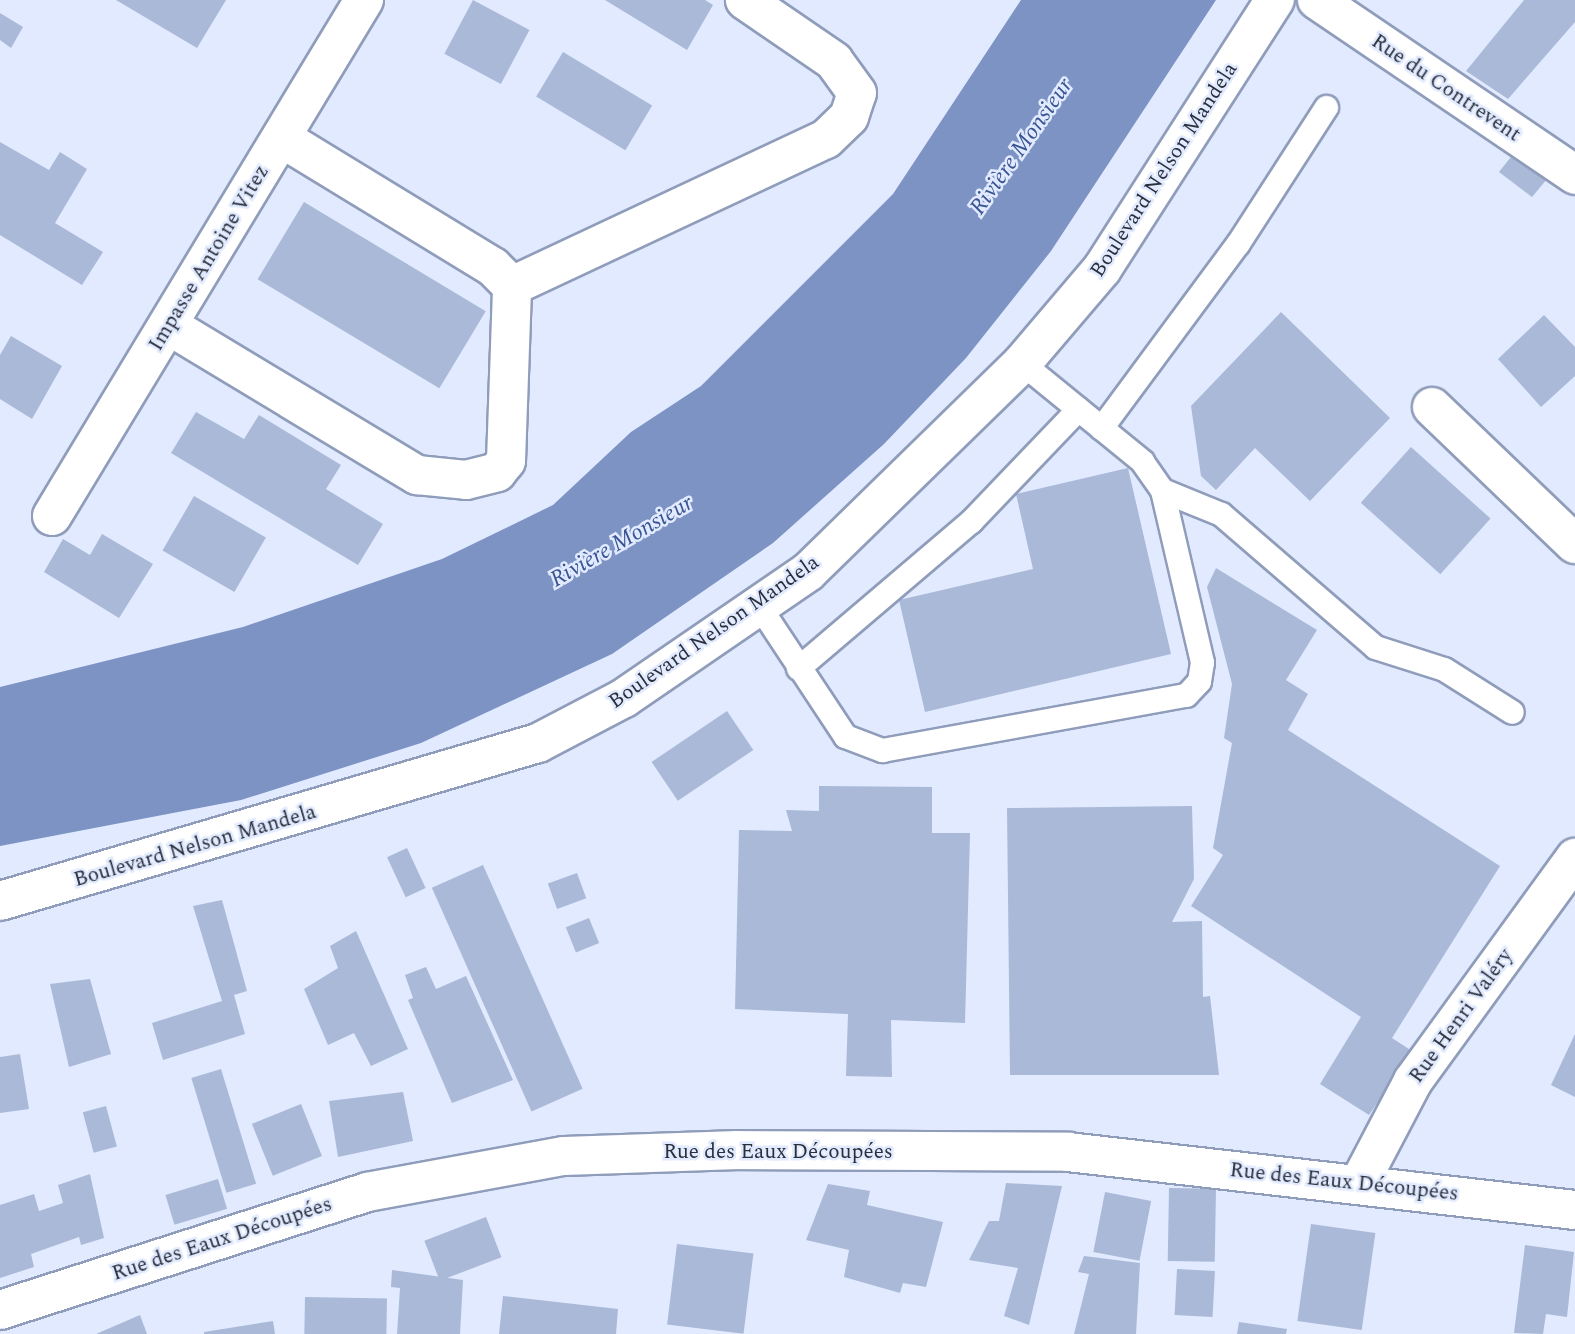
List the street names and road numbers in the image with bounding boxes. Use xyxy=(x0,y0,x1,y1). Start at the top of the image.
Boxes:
street label: Rue du Contrevent xyxy=(1367,29,1525,147)
street label: Boulevard Nelson Mandela xyxy=(1085,58,1243,282)
street label: Impasse Antoine Vitez xyxy=(143,160,275,356)
street label: Boulevard Nelson Mandela xyxy=(604,550,824,714)
street label: Boulevard Nelson Mandela xyxy=(71,799,319,893)
street label: Rue Henri Valéry xyxy=(1404,944,1518,1088)
street label: Rue des Eaux Découpées xyxy=(663,1139,893,1165)
street label: Rue des Eaux Découpées xyxy=(1228,1157,1460,1207)
street label: Rue des Eaux Découpées xyxy=(109,1192,335,1286)

